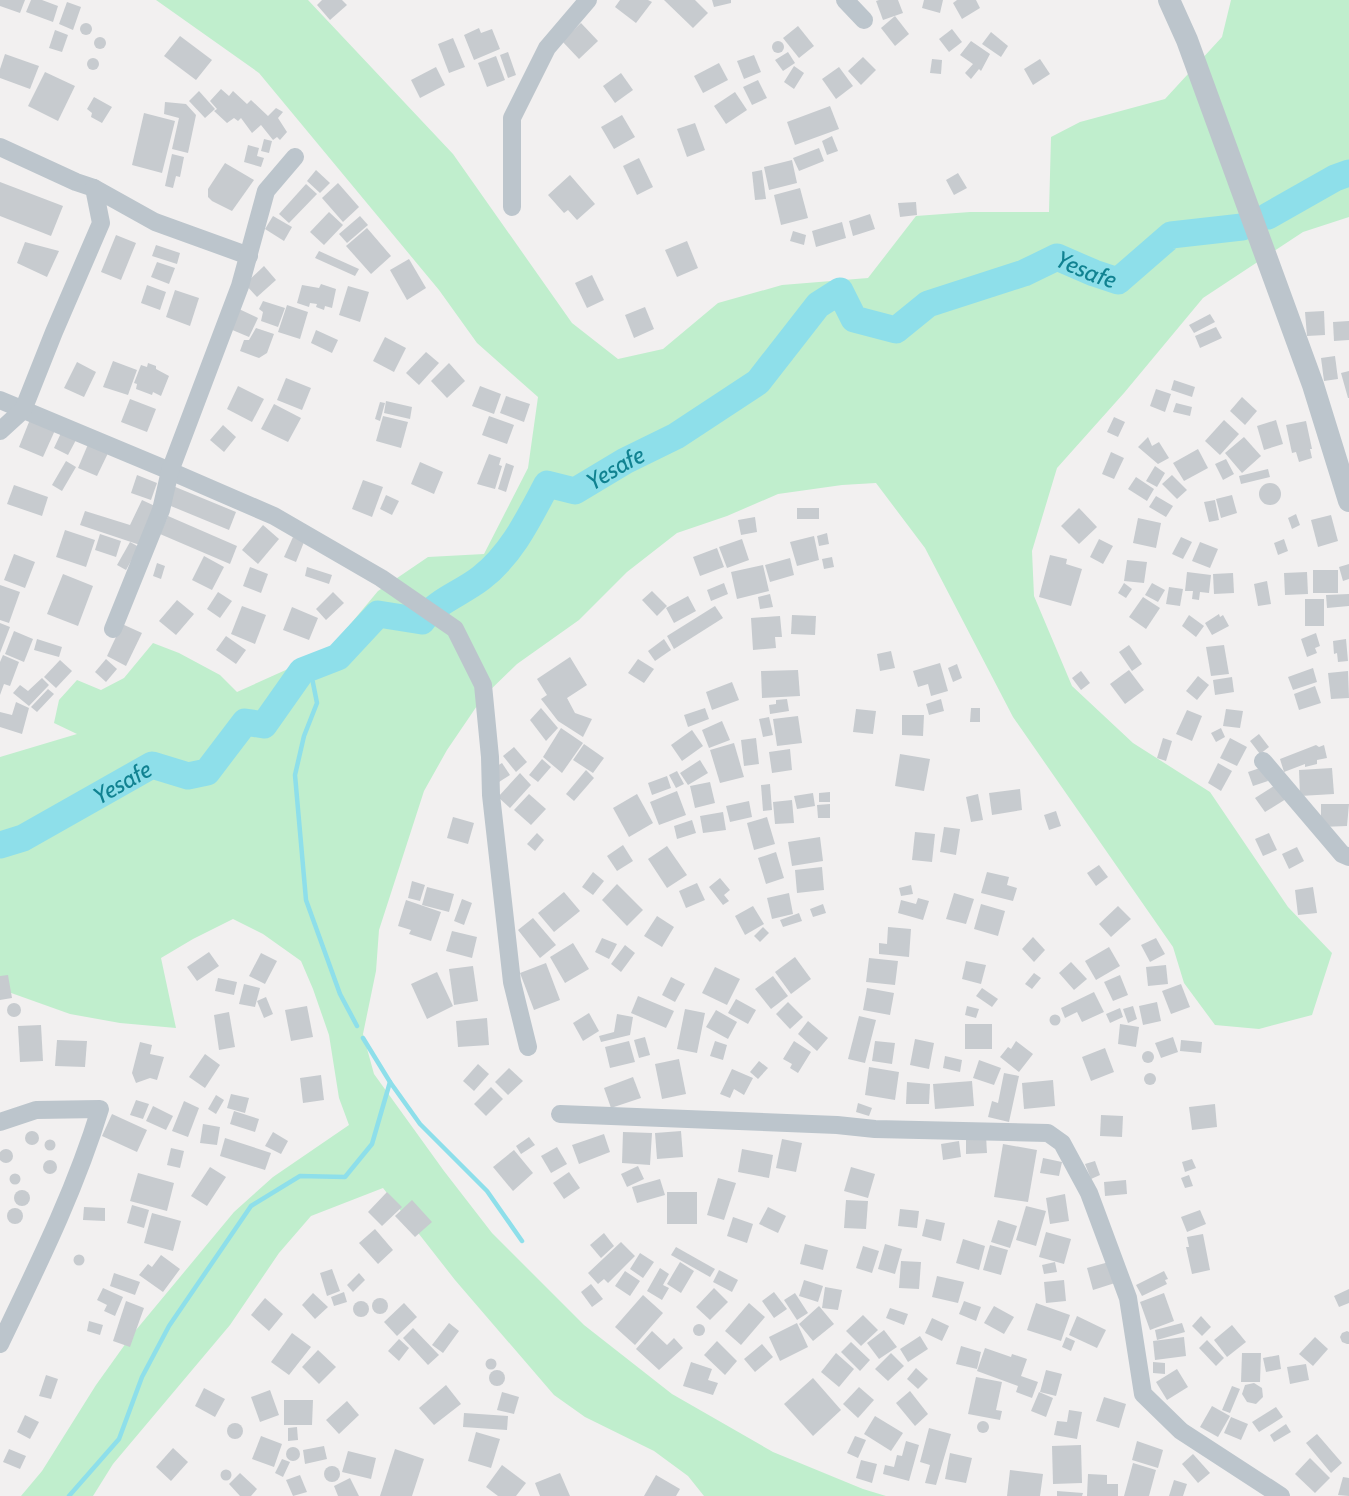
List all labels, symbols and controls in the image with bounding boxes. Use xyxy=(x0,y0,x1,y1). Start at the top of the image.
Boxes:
water label: Yesafe xyxy=(1052,244,1121,294)
water label: Yesafe xyxy=(581,439,649,496)
water label: Yesafe xyxy=(88,754,157,810)

